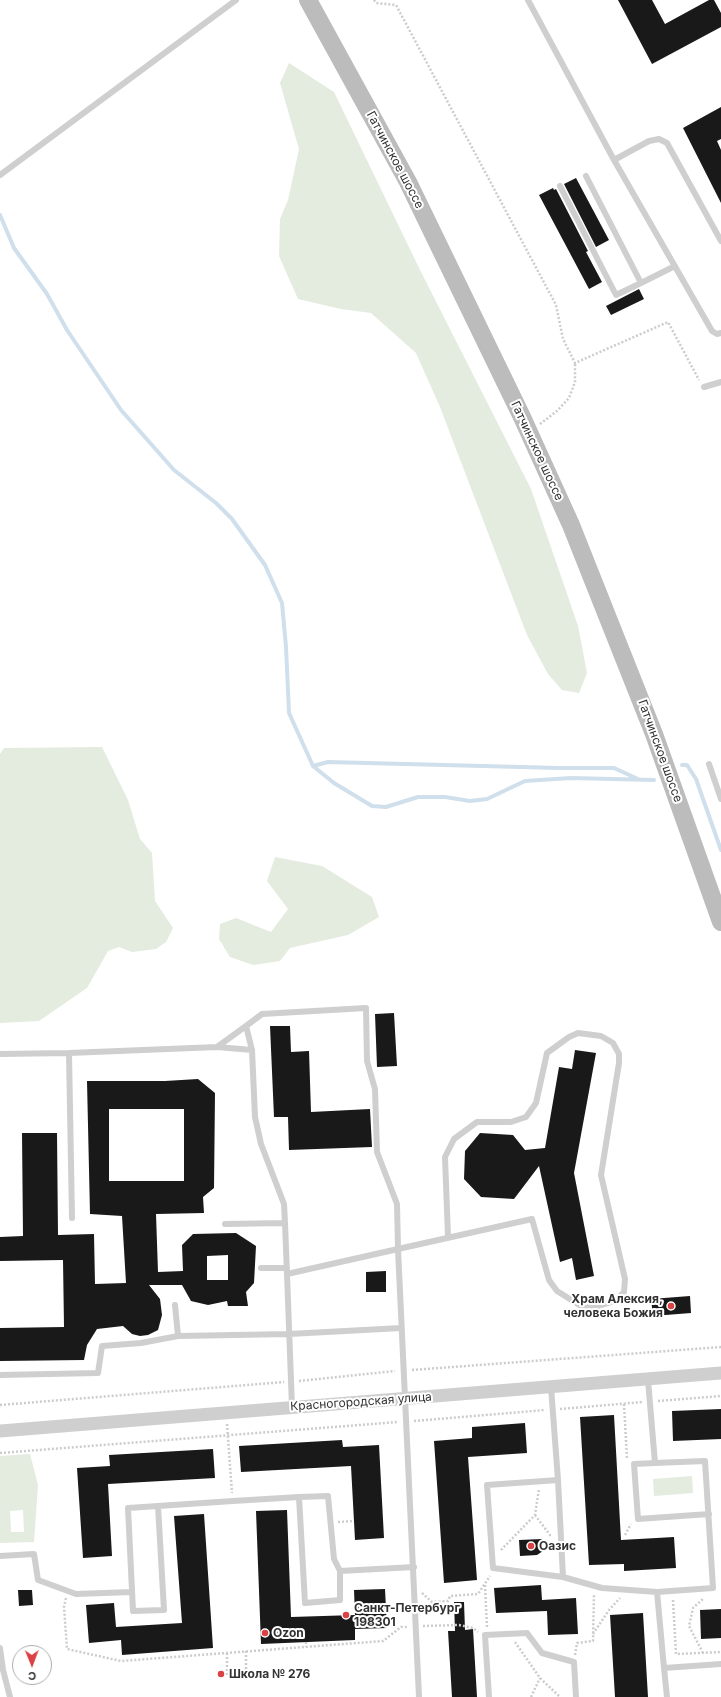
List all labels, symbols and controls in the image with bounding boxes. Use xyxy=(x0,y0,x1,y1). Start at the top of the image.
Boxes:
street label: Гатчинское шоссе xyxy=(363,109,427,211)
street label: Гатчинское шоссе xyxy=(508,399,566,503)
street label: Гатчинское шоссе xyxy=(635,698,685,804)
place label: Храм Алексия, человека Божия xyxy=(564,1292,663,1320)
marker: Храм Алексия, человека Божия xyxy=(666,1301,676,1311)
street label: Красногородская улица xyxy=(290,1390,432,1414)
place label: Оазис xyxy=(539,1539,576,1553)
marker: Оазис xyxy=(526,1541,536,1551)
place label: Санкт-Петербург 198301 xyxy=(354,1601,460,1629)
marker: Санкт-Петербург 198301 xyxy=(341,1610,351,1620)
place label: Ozon xyxy=(273,1626,304,1640)
marker: Ozon xyxy=(260,1628,270,1638)
north arrow xyxy=(12,1645,52,1685)
place label: Школа № 276 xyxy=(229,1667,310,1681)
text: С xyxy=(28,1669,36,1683)
marker: Школа № 276 xyxy=(216,1669,226,1679)

